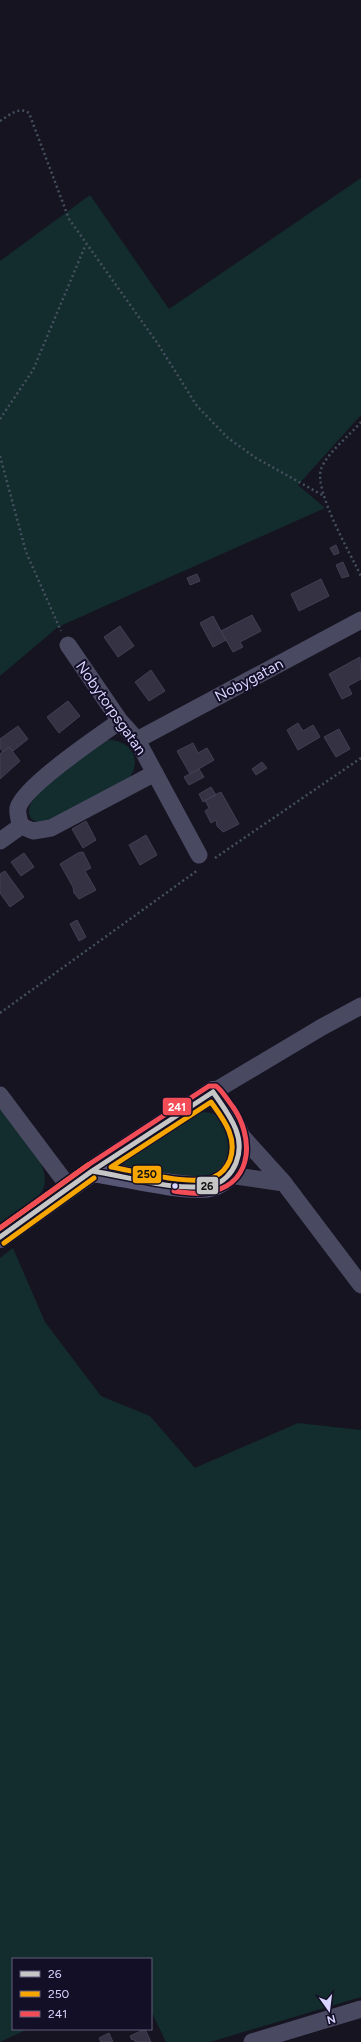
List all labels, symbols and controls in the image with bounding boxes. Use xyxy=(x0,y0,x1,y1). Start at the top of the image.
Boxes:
street label: Nobygatan xyxy=(212,655,286,705)
street label: Nobytorpsgatan xyxy=(72,658,150,758)
line badge: 241 xyxy=(162,1097,192,1116)
text: 241 xyxy=(168,1101,186,1114)
line badge: 250 xyxy=(132,1165,162,1184)
text: 250 xyxy=(137,1168,157,1181)
line badge: 26 xyxy=(196,1176,219,1195)
text: 26 xyxy=(201,1180,214,1193)
unlabelled marker xyxy=(170,1181,180,1191)
legend xyxy=(12,1958,152,2030)
text: 26 xyxy=(48,1967,62,1981)
text: 250 xyxy=(48,1987,70,2001)
north arrow xyxy=(309,1990,349,2030)
text: 241 xyxy=(48,2007,67,2021)
text: N xyxy=(326,2012,337,2027)

